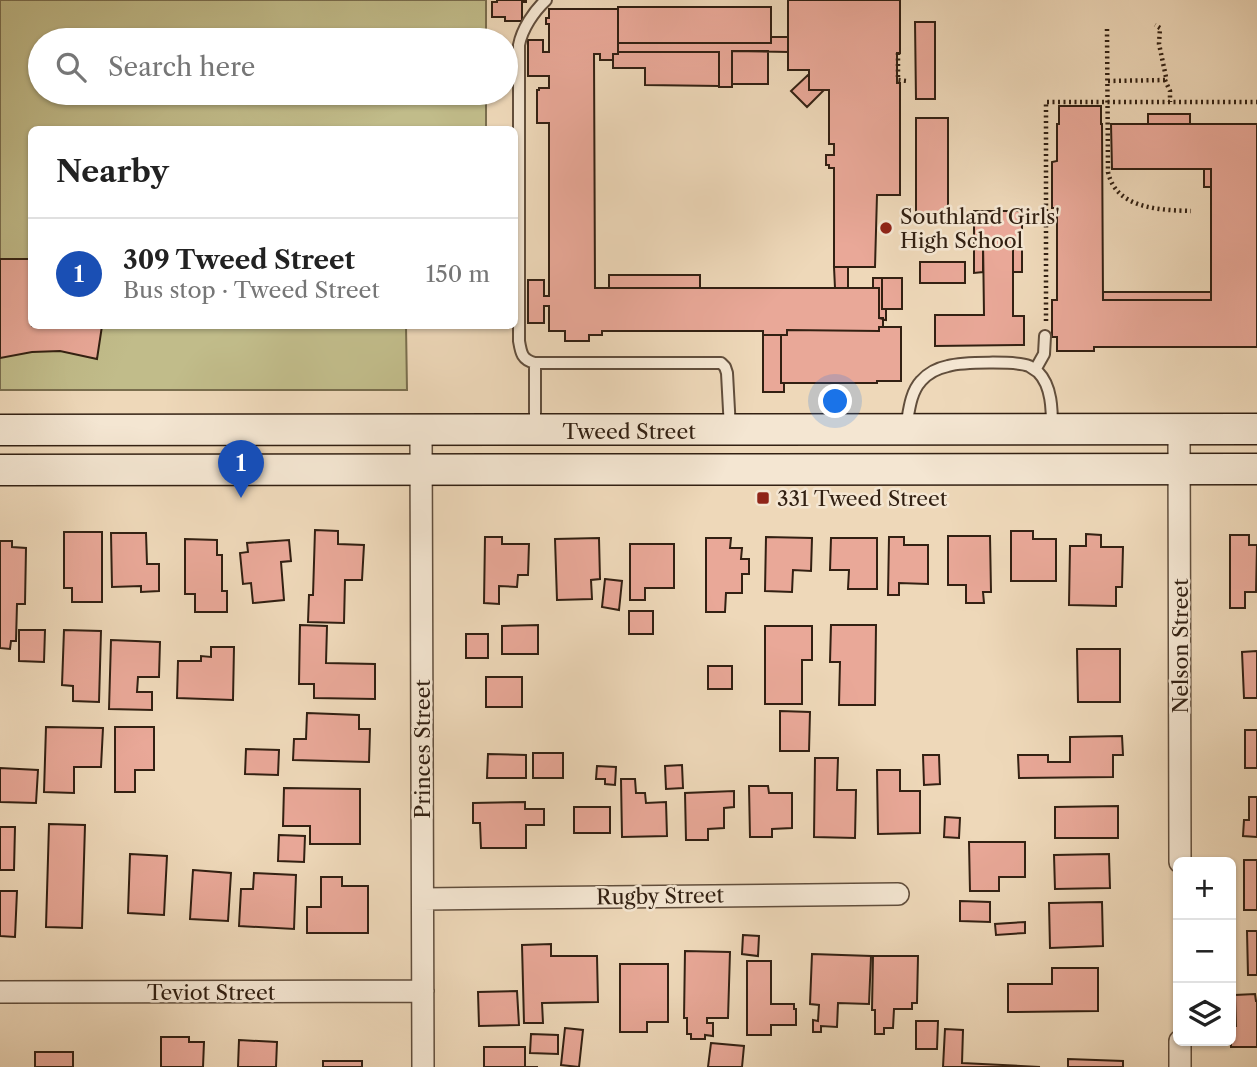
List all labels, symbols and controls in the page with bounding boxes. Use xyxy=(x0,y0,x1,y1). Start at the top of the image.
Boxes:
search box xyxy=(28,28,518,105)
icon: search xyxy=(52,48,90,86)
text: Search here xyxy=(108,51,255,83)
text: Nearby xyxy=(56,153,169,190)
place label: Southland Girls' High School xyxy=(900,204,1060,253)
marker: Southland Girls' High School xyxy=(878,220,894,236)
text: 309 Tweed Street xyxy=(123,244,355,276)
text: 1 xyxy=(74,260,84,288)
text: 150 m xyxy=(426,260,490,288)
text: Bus stop · Tweed Street xyxy=(123,276,380,304)
your location xyxy=(818,384,852,418)
street label: Tweed Street xyxy=(562,419,696,444)
pin: 1 xyxy=(218,440,264,498)
place label: 331 Tweed Street xyxy=(777,486,948,511)
marker: 331 Tweed Street xyxy=(755,490,771,506)
street label: Nelson Street xyxy=(1168,578,1193,714)
street label: Princes Street xyxy=(410,679,435,819)
map controls xyxy=(1173,857,1236,1046)
button: + xyxy=(1173,857,1236,920)
street label: Rugby Street xyxy=(596,882,725,910)
button: − xyxy=(1173,920,1236,983)
street label: Teviot Street xyxy=(147,980,276,1005)
button: layers xyxy=(1173,983,1236,1046)

